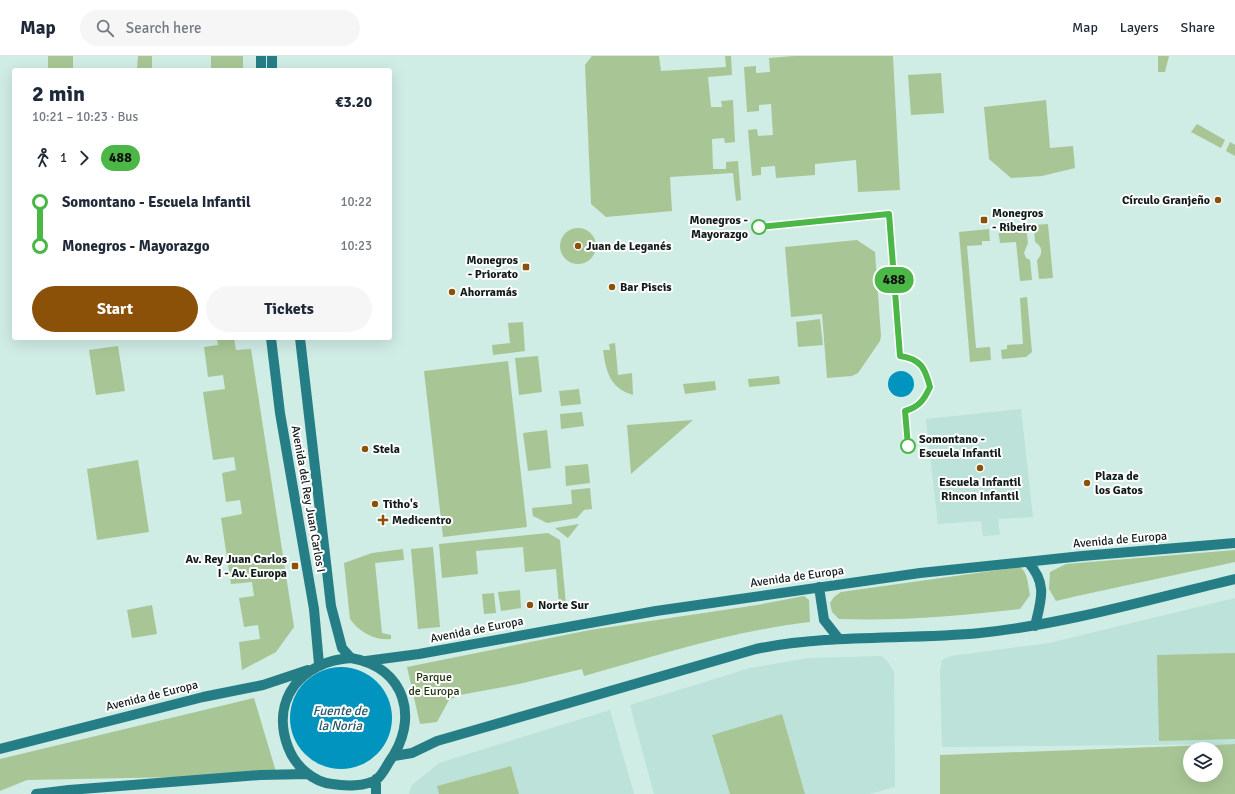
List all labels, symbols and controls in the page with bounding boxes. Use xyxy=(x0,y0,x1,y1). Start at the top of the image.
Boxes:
search box xyxy=(80,10,360,46)
text: Map xyxy=(20,16,56,40)
icon: search xyxy=(94,17,116,39)
text: Search here xyxy=(126,19,201,37)
text: Map xyxy=(1072,19,1098,36)
text: Layers xyxy=(1120,19,1159,36)
text: Share xyxy=(1181,19,1215,36)
text: 2 min xyxy=(32,80,85,107)
text: €3.20 xyxy=(335,93,372,111)
text: 10:21 – 10:23 · Bus xyxy=(32,109,138,125)
icon: walk xyxy=(32,147,54,169)
icon: forward xyxy=(73,147,95,169)
text: 488 xyxy=(109,149,132,166)
text: 1 xyxy=(60,150,67,166)
text: Somontano - Escuela Infantil xyxy=(62,193,251,211)
place label: Círculo Granjeño xyxy=(1122,193,1210,208)
text: 10:22 xyxy=(340,194,372,210)
marker: Círculo Granjeño xyxy=(1213,195,1223,205)
place label: Monegros - Ribeiro xyxy=(992,206,1044,235)
place label: Monegros - Mayorazgo xyxy=(689,213,748,242)
marker: Monegros - Ribeiro xyxy=(979,215,989,225)
marker: Monegros - Mayorazgo xyxy=(751,219,767,235)
text: Monegros - Mayorazgo xyxy=(62,237,210,255)
text: 10:23 xyxy=(340,238,372,254)
place label: Juan de Leganés xyxy=(586,239,672,254)
marker: Juan de Leganés xyxy=(573,241,583,251)
place label: Monegros - Priorato xyxy=(467,253,519,282)
marker: Monegros - Priorato xyxy=(521,262,531,272)
line badge: 488 xyxy=(871,267,917,293)
text: 488 xyxy=(883,271,905,288)
place label: Bar Piscis xyxy=(620,280,672,295)
marker: Bar Piscis xyxy=(607,282,617,292)
place label: Ahorramás xyxy=(460,285,518,300)
button: Start xyxy=(32,286,198,332)
button: Tickets xyxy=(206,286,372,332)
marker: Ahorramás xyxy=(447,287,457,297)
street label: Avenida del Rey Juan Carlos I xyxy=(288,424,328,574)
place label: Somontano - Escuela Infantil xyxy=(919,432,1001,461)
marker: Somontano - Escuela Infantil xyxy=(900,438,916,454)
place label: Stela xyxy=(373,442,400,457)
marker: Stela xyxy=(360,444,370,454)
marker: Escuela Infantil Rincon Infantil xyxy=(975,463,985,473)
place label: Plaza de los Gatos xyxy=(1095,469,1143,498)
place label: Escuela Infantil Rincon Infantil xyxy=(939,475,1021,504)
marker: Plaza de los Gatos xyxy=(1082,478,1092,488)
place label: Titho's xyxy=(383,497,419,512)
marker: Titho's xyxy=(370,499,380,509)
place label: Medicentro xyxy=(392,513,451,528)
marker: Medicentro xyxy=(377,514,389,526)
street label: Avenida de Europa xyxy=(1072,528,1168,552)
place label: Av. Rey Juan Carlos I - Av. Europa xyxy=(186,552,288,581)
marker: Av. Rey Juan Carlos I - Av. Europa xyxy=(290,561,300,571)
street label: Avenida de Europa xyxy=(749,563,845,591)
place label: Norte Sur xyxy=(538,598,589,613)
marker: Norte Sur xyxy=(525,600,535,610)
street label: Avenida de Europa xyxy=(429,614,525,646)
park label: Parque de Europa xyxy=(408,670,460,699)
street label: Avenida de Europa xyxy=(104,677,200,715)
water label: Fuente de la Noria xyxy=(313,703,369,734)
map controls xyxy=(1183,742,1223,782)
button: layers xyxy=(1183,742,1223,782)

